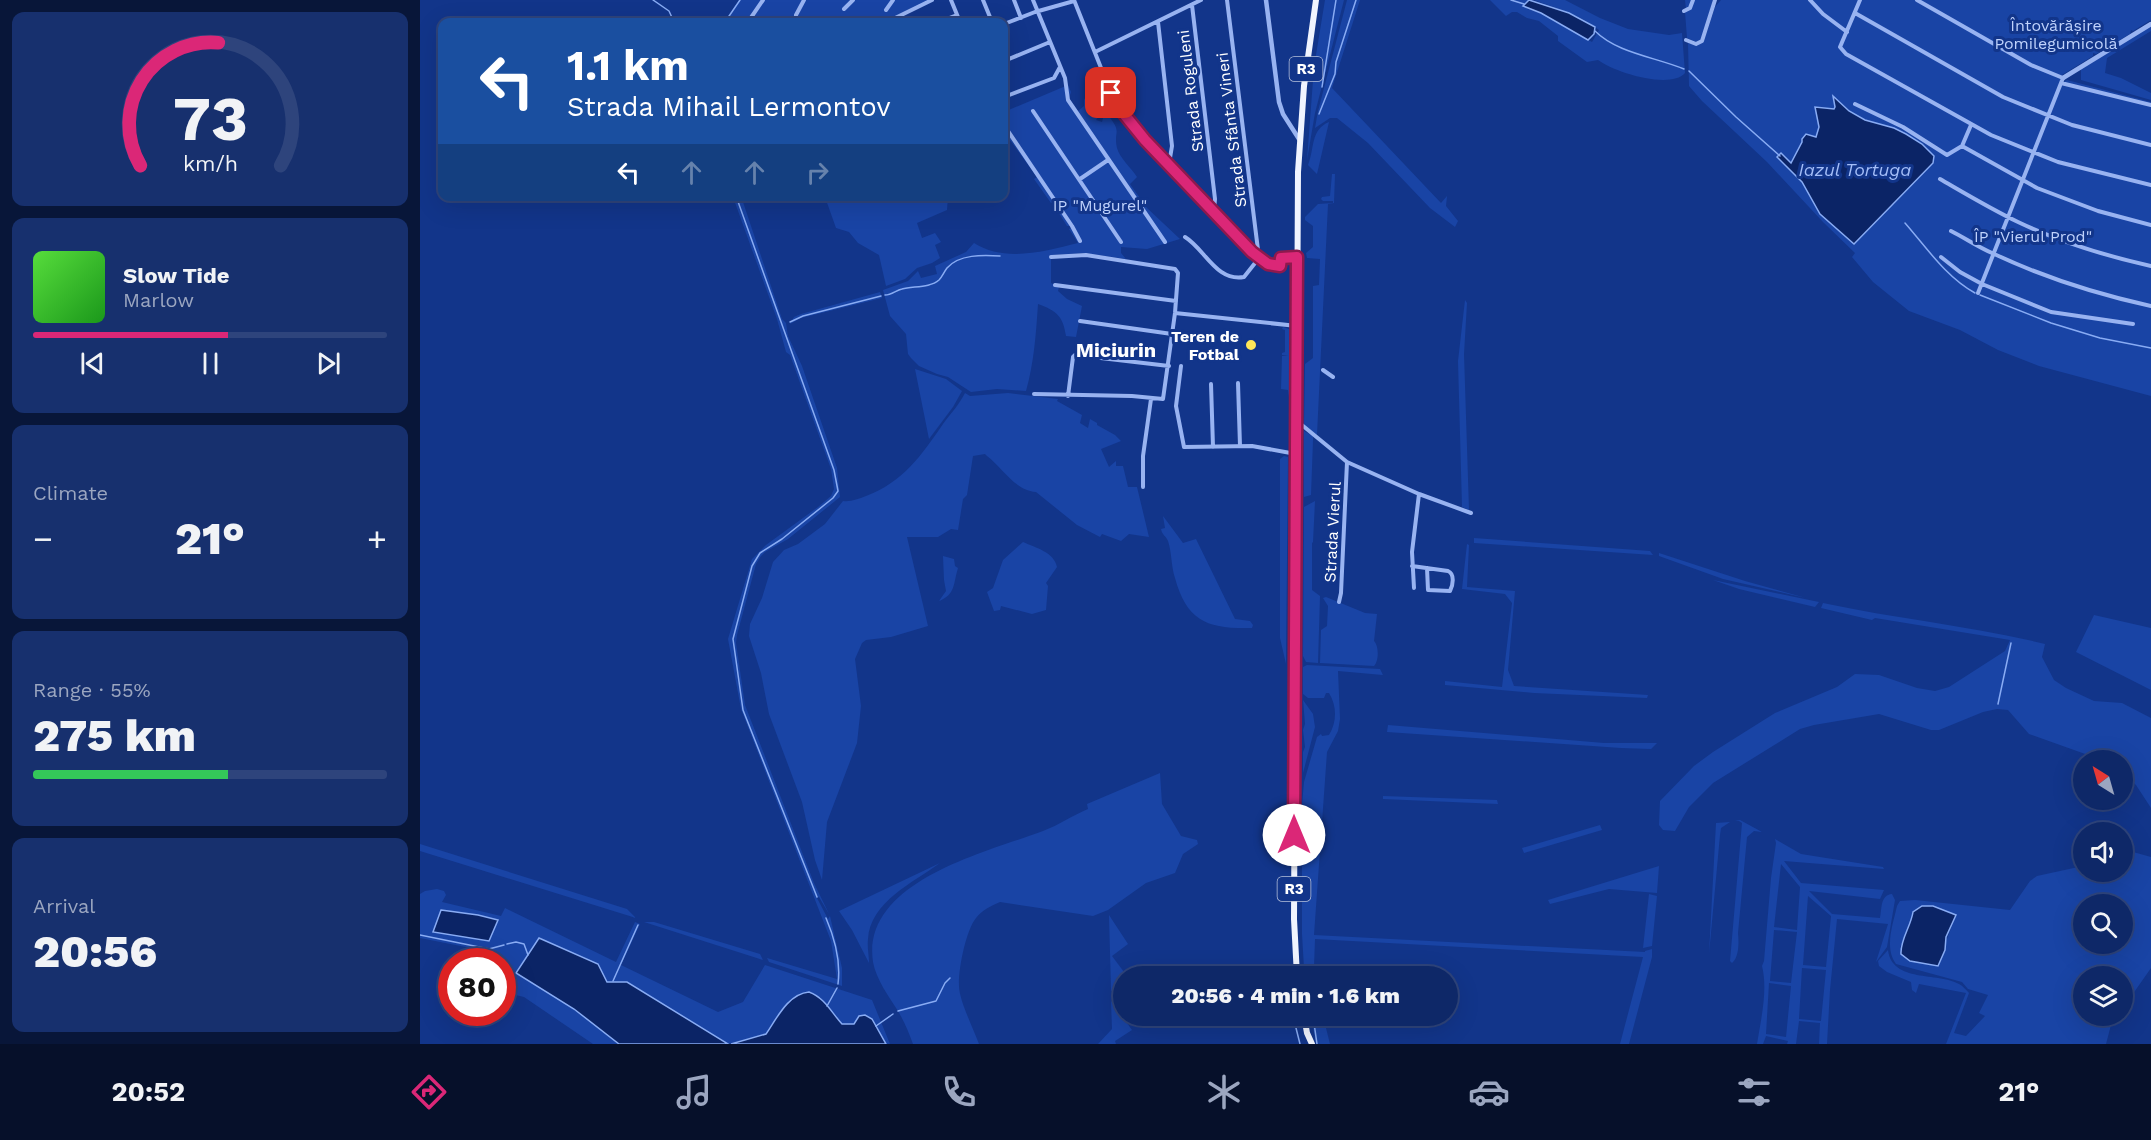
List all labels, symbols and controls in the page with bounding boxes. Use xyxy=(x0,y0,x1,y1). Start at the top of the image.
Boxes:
park label: Întovărășire Pomilegumicolă xyxy=(1994,16,2118,53)
street label: Strada Roguleni xyxy=(1174,29,1207,153)
text: 1.1 km xyxy=(567,41,689,90)
icon: left xyxy=(468,42,546,120)
street label: Strada Sfânta Vineri xyxy=(1213,51,1250,209)
road number: R3 xyxy=(1290,57,1322,81)
pin xyxy=(1085,67,1136,118)
icon: arrive xyxy=(1094,76,1127,109)
text: 73 xyxy=(173,82,247,155)
text: Strada Mihail Lermontov xyxy=(567,91,891,123)
text: km/h xyxy=(182,152,238,177)
icon: left xyxy=(612,156,645,189)
icon: ahead xyxy=(675,156,708,189)
icon: ahead xyxy=(738,156,771,189)
icon: right xyxy=(801,156,834,189)
water label: Iazul Tortuga xyxy=(1799,159,1911,180)
park label: IP "Mugurel" xyxy=(1053,196,1147,215)
park label: ÎP "Vierul Prod" xyxy=(1973,227,2092,246)
text: Slow Tide xyxy=(123,263,230,288)
text: Marlow xyxy=(123,288,194,312)
place label: Teren de Fotbal xyxy=(1171,327,1240,364)
district label: Miciurin xyxy=(1076,338,1156,362)
marker: Teren de Fotbal xyxy=(1244,338,1258,352)
icon: previous xyxy=(76,347,109,380)
icon: pause xyxy=(194,347,227,380)
icon: next xyxy=(312,347,345,380)
text: Climate xyxy=(33,481,108,505)
street label: Strada Vierul xyxy=(1320,481,1345,583)
text: 21° xyxy=(175,512,245,565)
text: − xyxy=(33,519,53,558)
text: + xyxy=(367,519,387,558)
text: Range · 55% xyxy=(33,678,151,702)
text: 275 km xyxy=(33,709,196,762)
north arrow xyxy=(2073,750,2133,810)
map controls xyxy=(2073,750,2133,1026)
position arrow xyxy=(1262,803,1326,867)
button: sound xyxy=(2073,822,2133,882)
road number: R3 xyxy=(1278,877,1310,901)
text: Arrival xyxy=(33,894,95,918)
button: search xyxy=(2073,894,2133,954)
text: 20:56 xyxy=(33,925,157,978)
speed limit sign: 80 xyxy=(438,948,516,1026)
button: layers xyxy=(2073,966,2133,1026)
text: 20:56 · 4 min · 1.6 km xyxy=(1171,983,1400,1008)
icon: directions xyxy=(408,1071,450,1113)
icon: music xyxy=(673,1071,715,1113)
icon: phone xyxy=(938,1071,980,1113)
icon: climate xyxy=(1203,1071,1245,1113)
icon: car xyxy=(1468,1071,1510,1113)
icon: filters xyxy=(1733,1071,1775,1113)
text: 20:52 xyxy=(112,1076,185,1108)
text: 21° xyxy=(1998,1076,2039,1108)

